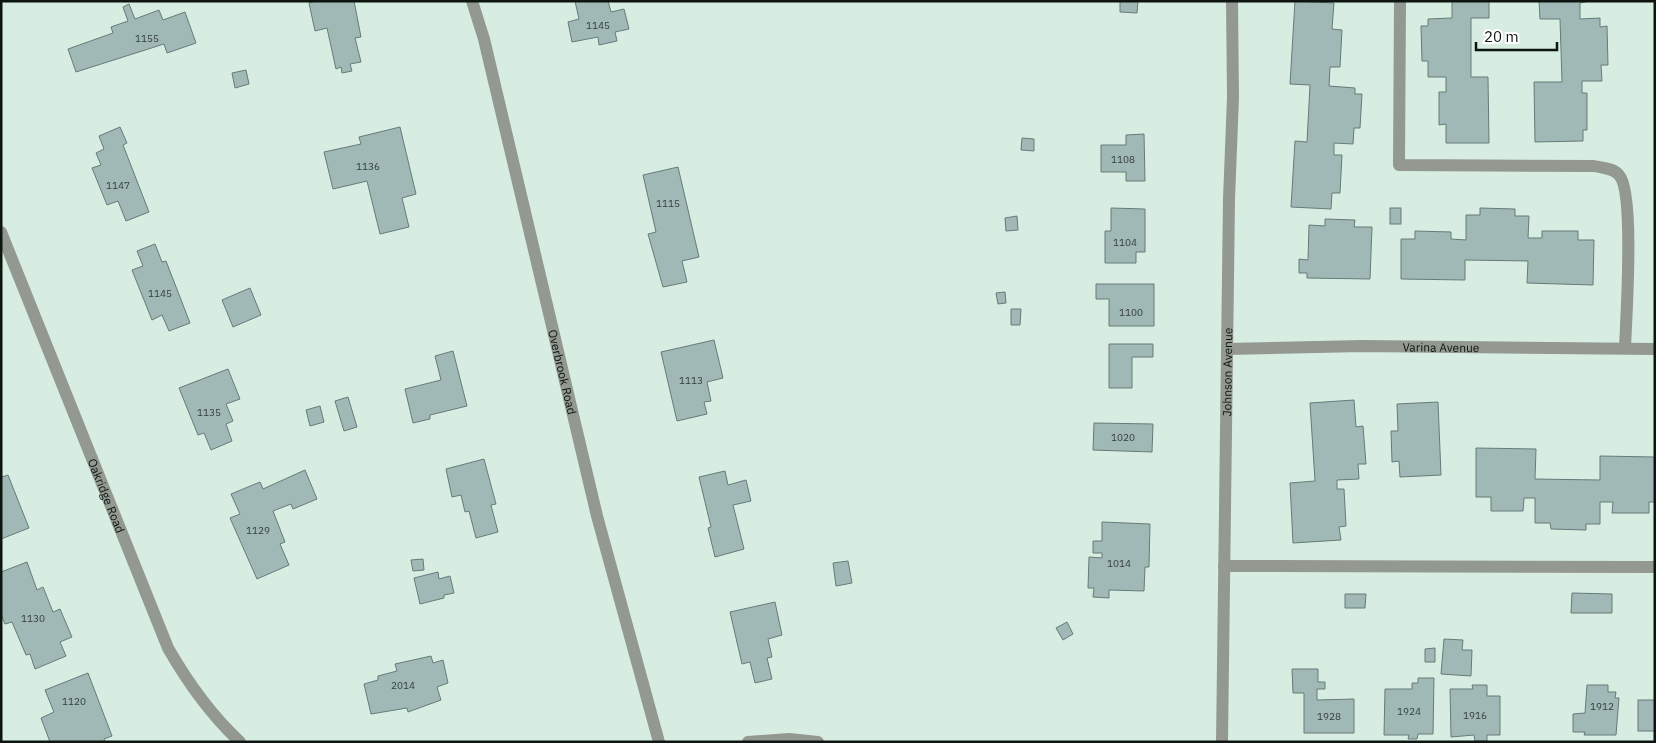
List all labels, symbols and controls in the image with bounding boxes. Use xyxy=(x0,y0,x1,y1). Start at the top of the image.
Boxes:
house number: 1145 xyxy=(586,19,610,32)
scale bar xyxy=(1476,20,1557,52)
text: 20 m xyxy=(1484,27,1519,46)
house number: 1155 xyxy=(135,32,159,45)
house number: 1108 xyxy=(1111,153,1135,166)
house number: 1136 xyxy=(356,160,380,173)
house number: 1147 xyxy=(106,179,130,192)
house number: 1115 xyxy=(656,197,680,210)
house number: 1104 xyxy=(1113,236,1137,249)
house number: 1145 xyxy=(148,287,172,300)
house number: 1100 xyxy=(1119,306,1143,319)
street label: Johnson Avenue xyxy=(1219,327,1235,417)
street label: Overbrook Road xyxy=(546,328,580,416)
street label: Varina Avenue xyxy=(1402,339,1480,355)
house number: 1113 xyxy=(679,374,703,387)
house number: 1135 xyxy=(197,406,221,419)
house number: 1020 xyxy=(1111,431,1135,444)
street label: Oakridge Road xyxy=(85,456,128,535)
house number: 1129 xyxy=(246,524,270,537)
house number: 1014 xyxy=(1107,557,1131,570)
house number: 1130 xyxy=(21,612,45,625)
house number: 2014 xyxy=(391,679,415,692)
house number: 1120 xyxy=(62,695,86,708)
house number: 1912 xyxy=(1590,700,1614,713)
house number: 1924 xyxy=(1397,705,1421,718)
house number: 1916 xyxy=(1463,709,1487,722)
house number: 1928 xyxy=(1317,710,1341,723)

